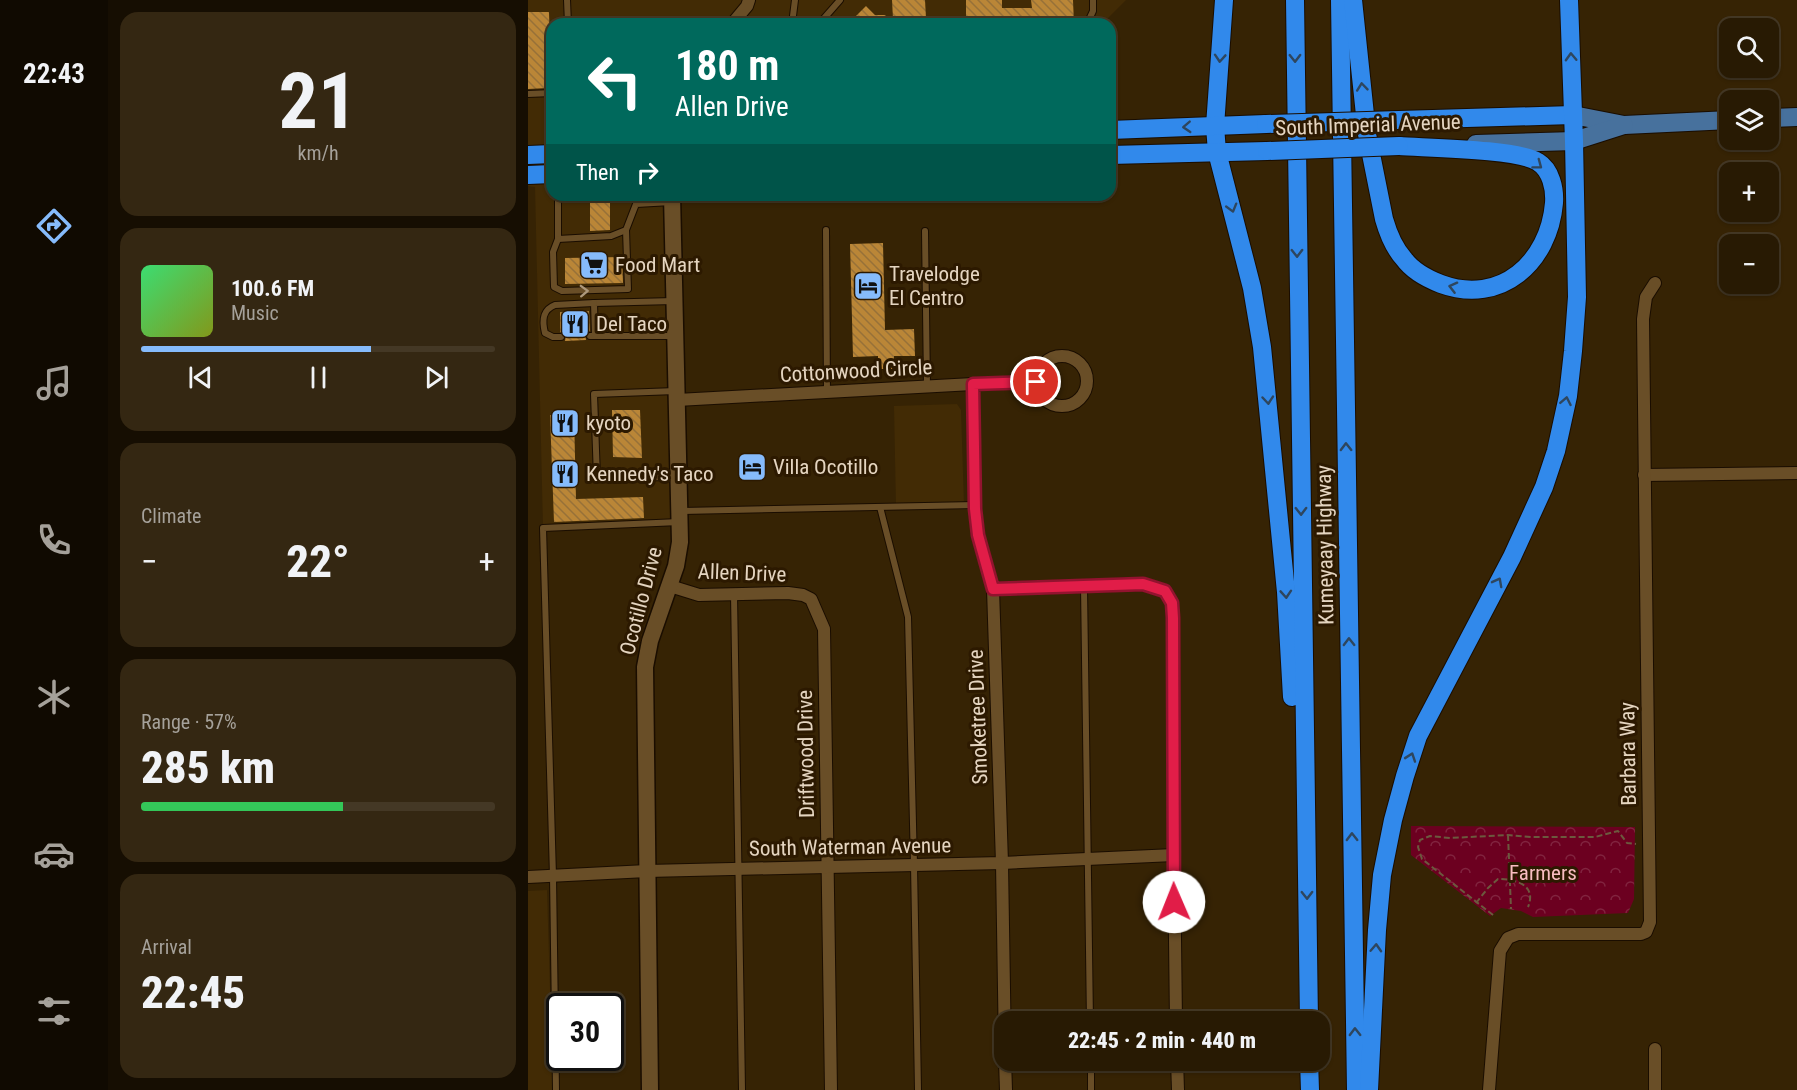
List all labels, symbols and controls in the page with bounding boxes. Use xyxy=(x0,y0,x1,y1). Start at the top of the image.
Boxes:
map controls xyxy=(1719,18,1779,294)
button: search xyxy=(1719,18,1779,78)
text: 180 m xyxy=(675,41,780,90)
icon: left xyxy=(576,42,654,120)
one-way arrow xyxy=(1564,53,1577,62)
one-way arrow xyxy=(1213,54,1226,63)
one-way arrow xyxy=(1289,54,1301,63)
text: 21 xyxy=(279,56,357,147)
text: 22:43 xyxy=(23,58,85,90)
one-way arrow xyxy=(1356,83,1369,92)
button: layers xyxy=(1719,90,1779,150)
text: Allen Drive xyxy=(675,91,789,123)
street label: South Imperial Avenue xyxy=(1275,110,1461,140)
one-way arrow xyxy=(1182,120,1191,133)
text: km/h xyxy=(297,141,339,165)
icon: right xyxy=(631,156,664,189)
one-way arrow xyxy=(1531,158,1542,169)
text: Then xyxy=(576,160,619,185)
button: + xyxy=(1719,162,1779,222)
one-way arrow xyxy=(1225,203,1237,213)
icon: directions xyxy=(33,205,75,247)
button: − xyxy=(1719,234,1779,294)
supermarket icon: Food Mart xyxy=(578,249,610,281)
one-way arrow xyxy=(1291,249,1303,258)
place label: Food Mart xyxy=(615,253,700,277)
place label: Travelodge El Centro xyxy=(889,262,980,310)
hotel icon: Travelodge El Centro xyxy=(852,270,884,302)
text: 100.6 FM xyxy=(231,276,314,301)
one-way arrow xyxy=(1449,282,1459,295)
one-way arrow xyxy=(580,284,589,297)
text: Music xyxy=(231,301,279,325)
restaurant icon: Del Taco xyxy=(559,308,591,340)
place label: Del Taco xyxy=(596,312,667,336)
street label: Cottonwood Circle xyxy=(779,355,933,387)
pin xyxy=(1010,356,1061,407)
icon: previous xyxy=(184,361,217,394)
icon: pause xyxy=(302,361,335,394)
icon: next xyxy=(420,361,453,394)
icon: music xyxy=(33,362,75,404)
icon: arrive xyxy=(1019,365,1052,398)
one-way arrow xyxy=(1261,395,1274,404)
one-way arrow xyxy=(1560,396,1572,406)
restaurant icon: kyoto xyxy=(549,407,581,439)
place label: kyoto xyxy=(586,411,631,435)
one-way arrow xyxy=(1340,442,1352,451)
hotel icon: Villa Ocotillo xyxy=(736,451,768,483)
place label: Villa Ocotillo xyxy=(773,455,878,479)
restaurant icon: Kennedy's Taco xyxy=(549,458,581,490)
place label: Kennedy's Taco xyxy=(586,462,713,486)
street label: Kumeyaay Highway xyxy=(1312,465,1338,625)
text: Climate xyxy=(141,504,201,528)
one-way arrow xyxy=(1295,507,1307,516)
icon: phone xyxy=(33,519,75,561)
text: 22° xyxy=(286,535,350,588)
text: − xyxy=(141,542,158,581)
text: + xyxy=(479,542,495,581)
street label: Ocotillo Drive xyxy=(615,544,667,658)
street label: Allen Drive xyxy=(697,559,787,587)
one-way arrow xyxy=(1491,578,1502,589)
one-way arrow xyxy=(1279,589,1292,599)
one-way arrow xyxy=(1343,637,1355,646)
street label: Smoketree Drive xyxy=(964,649,992,785)
icon: climate xyxy=(33,676,75,718)
street label: Driftwood Drive xyxy=(793,690,819,818)
street label: Barbara Way xyxy=(1615,702,1641,806)
text: Range · 57% xyxy=(141,710,237,734)
text: 285 km xyxy=(141,741,275,794)
one-way arrow xyxy=(1404,752,1417,763)
one-way arrow xyxy=(1346,832,1358,841)
icon: car xyxy=(33,833,75,875)
street label: South Waterman Avenue xyxy=(749,833,951,861)
park label: Farmers xyxy=(1509,861,1577,885)
position arrow xyxy=(1142,870,1206,934)
one-way arrow xyxy=(1300,891,1313,900)
text: Arrival xyxy=(141,935,192,959)
one-way arrow xyxy=(1370,943,1383,952)
text: 22:45 xyxy=(141,966,245,1019)
icon: filters xyxy=(33,990,75,1032)
speed limit sign: 30 xyxy=(546,993,624,1071)
one-way arrow xyxy=(1349,1027,1361,1036)
text: 22:45 · 2 min · 440 m xyxy=(1068,1028,1256,1053)

